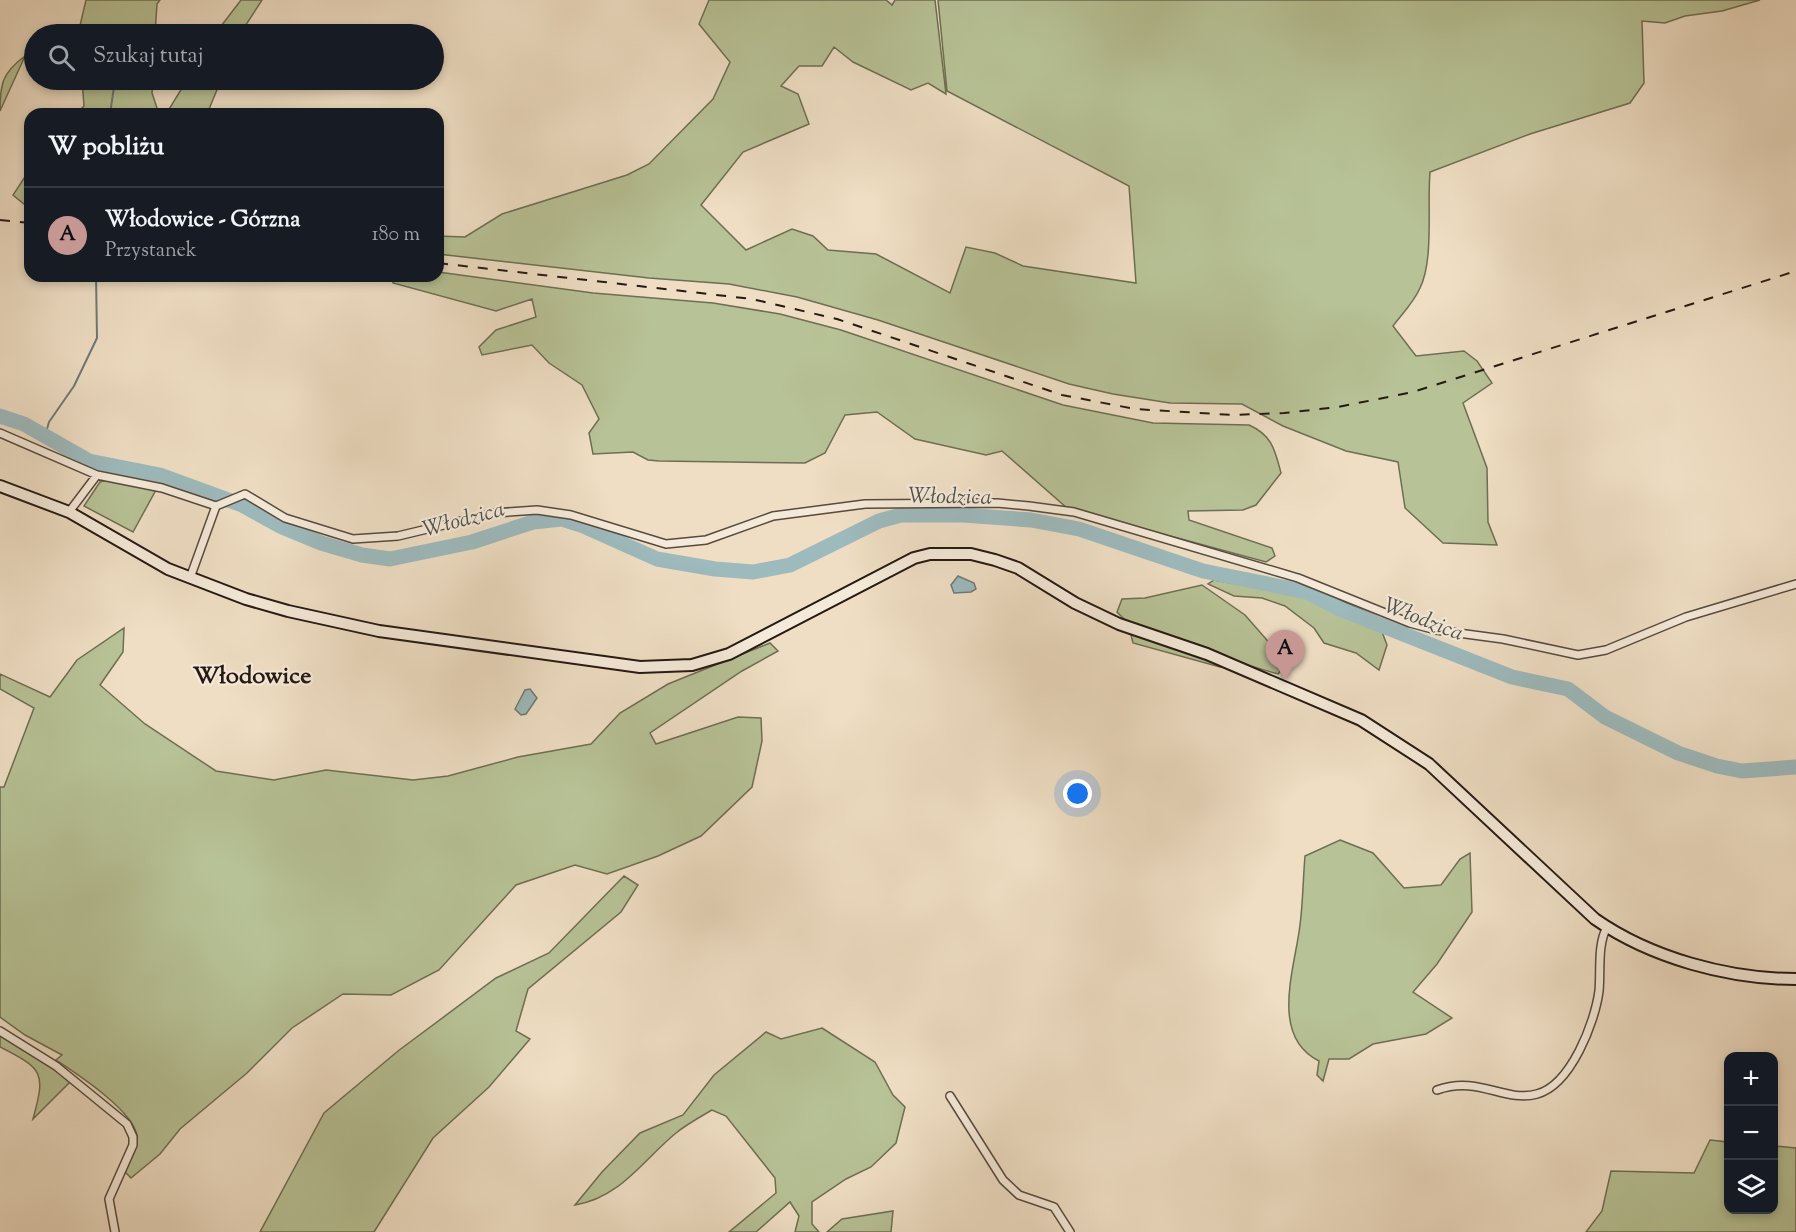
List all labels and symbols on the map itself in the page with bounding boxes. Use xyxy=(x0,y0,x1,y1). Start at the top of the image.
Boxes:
water label: Włodzica xyxy=(908,481,992,515)
water label: Włodzica xyxy=(419,495,508,547)
water label: Włodzica xyxy=(1378,591,1468,651)
pin: A xyxy=(1266,630,1304,680)
district label: Włodowice xyxy=(193,660,311,694)
your location xyxy=(1063,779,1092,808)

